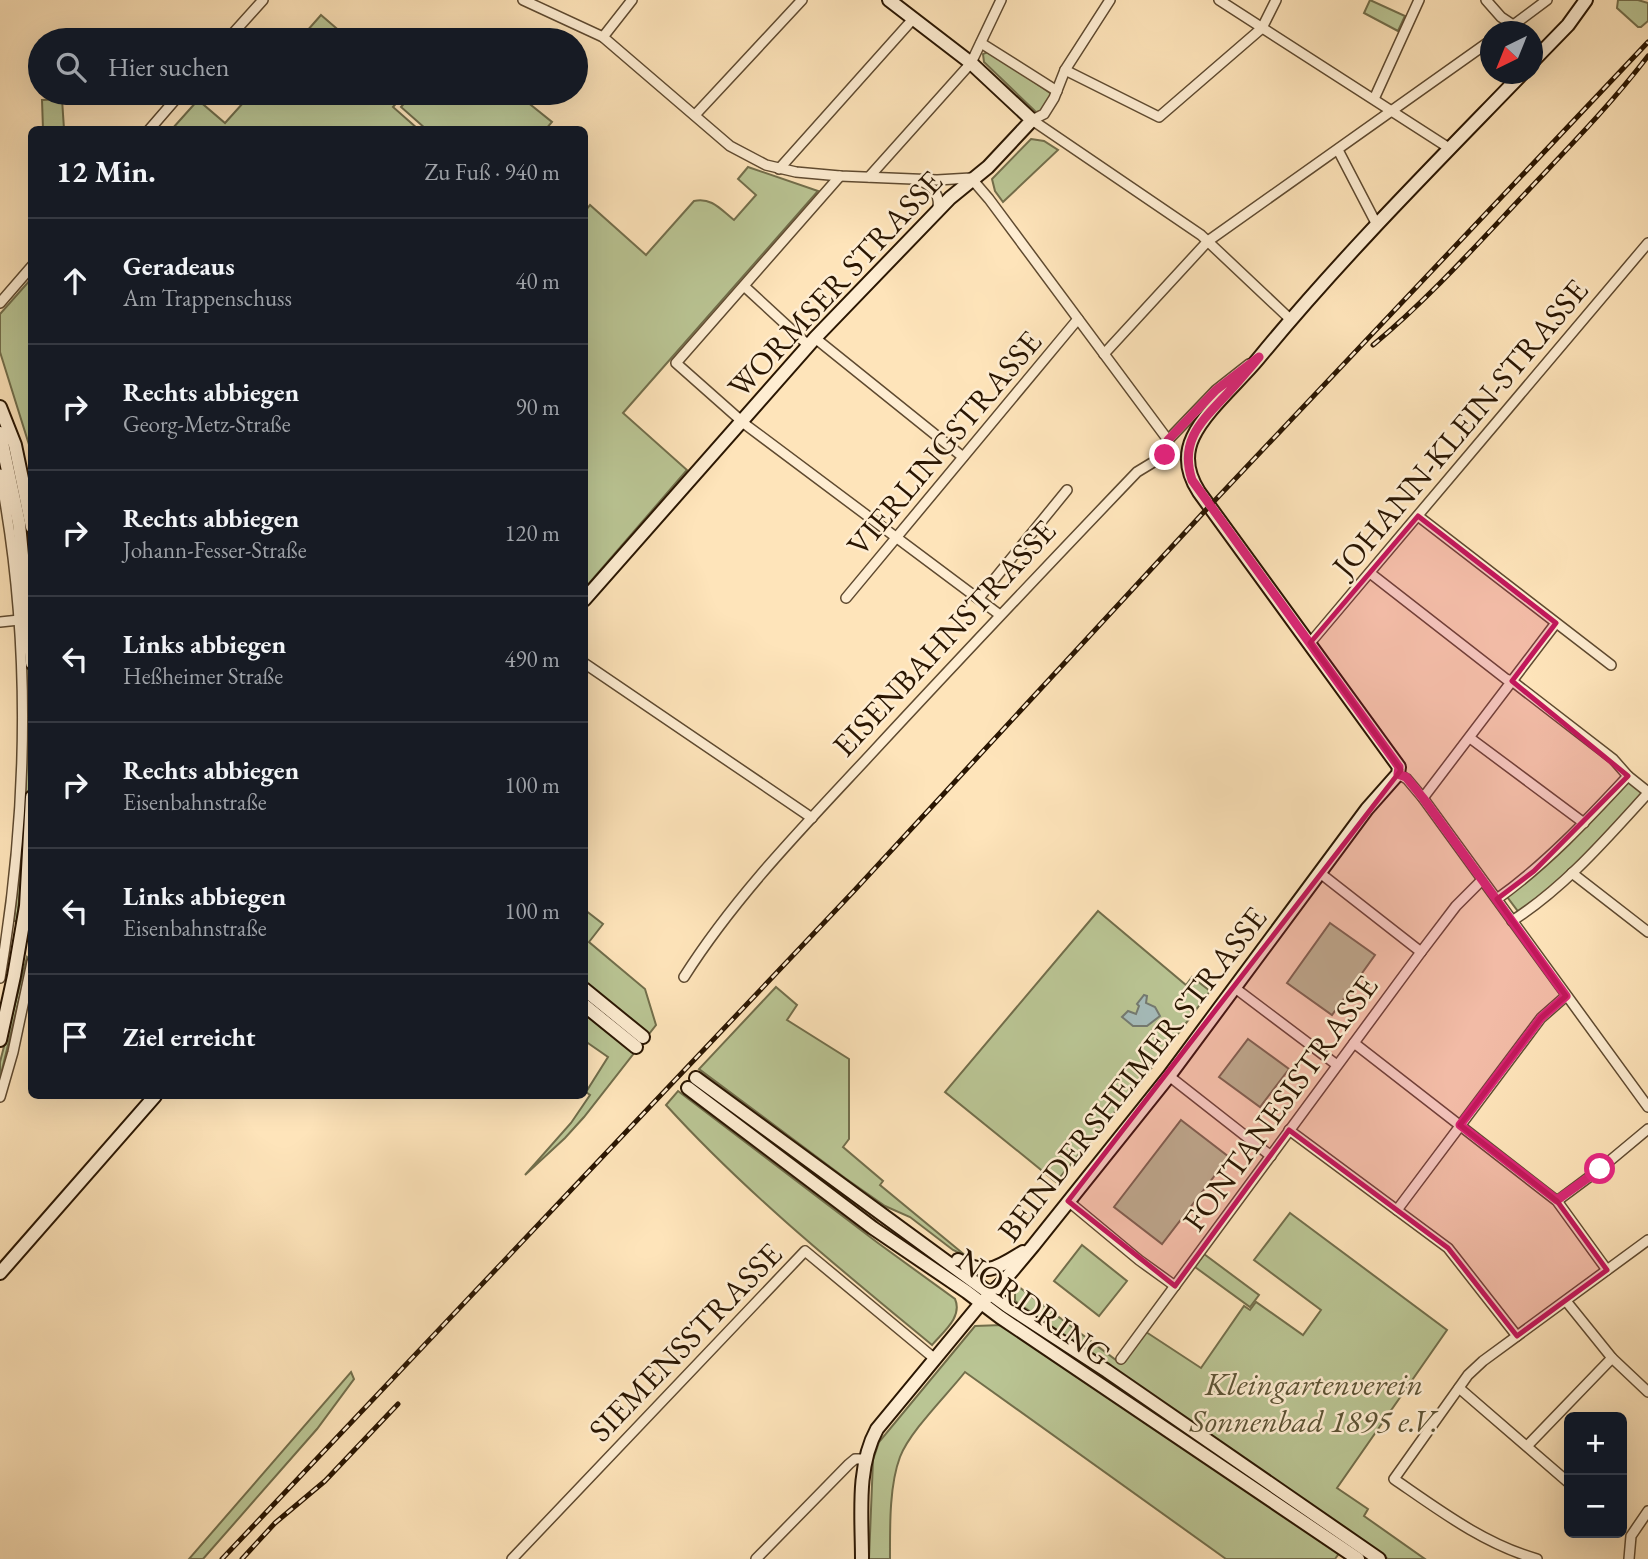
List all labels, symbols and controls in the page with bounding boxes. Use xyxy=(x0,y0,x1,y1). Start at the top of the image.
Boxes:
north arrow xyxy=(1480,21,1543,84)
search box xyxy=(28,28,588,105)
icon: search xyxy=(52,48,90,86)
text: Hier suchen xyxy=(108,50,229,84)
text: 12 Min. xyxy=(56,152,156,191)
text: Zu Fuß · 940 m xyxy=(425,157,560,187)
street label: WORMSER STRASSE xyxy=(718,161,952,407)
text: Geradeaus xyxy=(123,249,235,283)
icon: ahead xyxy=(56,262,94,300)
text: 40 m xyxy=(515,266,560,296)
street label: JOHANN-KLEIN-STRASSE xyxy=(1321,270,1597,588)
text: Am Trappenschuss xyxy=(123,283,292,313)
street label: VIERLINGSTRASSE xyxy=(837,322,1051,564)
text: Rechts abbiegen xyxy=(123,375,299,409)
icon: right xyxy=(56,388,94,426)
text: 90 m xyxy=(515,392,560,422)
text: Georg-Metz-Straße xyxy=(123,409,291,439)
route end xyxy=(1149,439,1180,470)
text: Rechts abbiegen xyxy=(123,501,299,535)
street label: EISENBAHNSTRASSE xyxy=(823,510,1065,766)
icon: right xyxy=(56,514,94,552)
text: 120 m xyxy=(504,518,560,548)
text: Johann-Fesser-Straße xyxy=(123,535,307,565)
text: Links abbiegen xyxy=(123,627,286,661)
icon: left xyxy=(56,640,94,678)
text: 490 m xyxy=(504,644,560,674)
text: Heßheimer Straße xyxy=(123,661,283,691)
text: Rechts abbiegen xyxy=(123,753,299,787)
icon: right xyxy=(56,766,94,804)
text: 100 m xyxy=(504,770,560,800)
text: Eisenbahnstraße xyxy=(123,787,267,817)
text: Links abbiegen xyxy=(123,879,286,913)
icon: left xyxy=(56,892,94,930)
text: 100 m xyxy=(504,896,560,926)
street label: BEINDERSHEIMER STRASSE xyxy=(988,898,1276,1250)
text: Eisenbahnstraße xyxy=(123,913,267,943)
street label: FONTANESISTRASSE xyxy=(1173,967,1387,1239)
icon: arrive xyxy=(56,1018,94,1056)
text: Ziel erreicht xyxy=(123,1020,255,1054)
route start xyxy=(1584,1153,1615,1184)
street label: SIEMENSSTRASSE xyxy=(579,1233,791,1451)
street label: NORDRING xyxy=(949,1238,1119,1376)
park label: Kleingartenverein Sonnenbad 1895 e.V. xyxy=(1189,1363,1439,1442)
map controls xyxy=(1564,1412,1627,1538)
button: + xyxy=(1564,1412,1627,1475)
button: − xyxy=(1564,1475,1627,1538)

